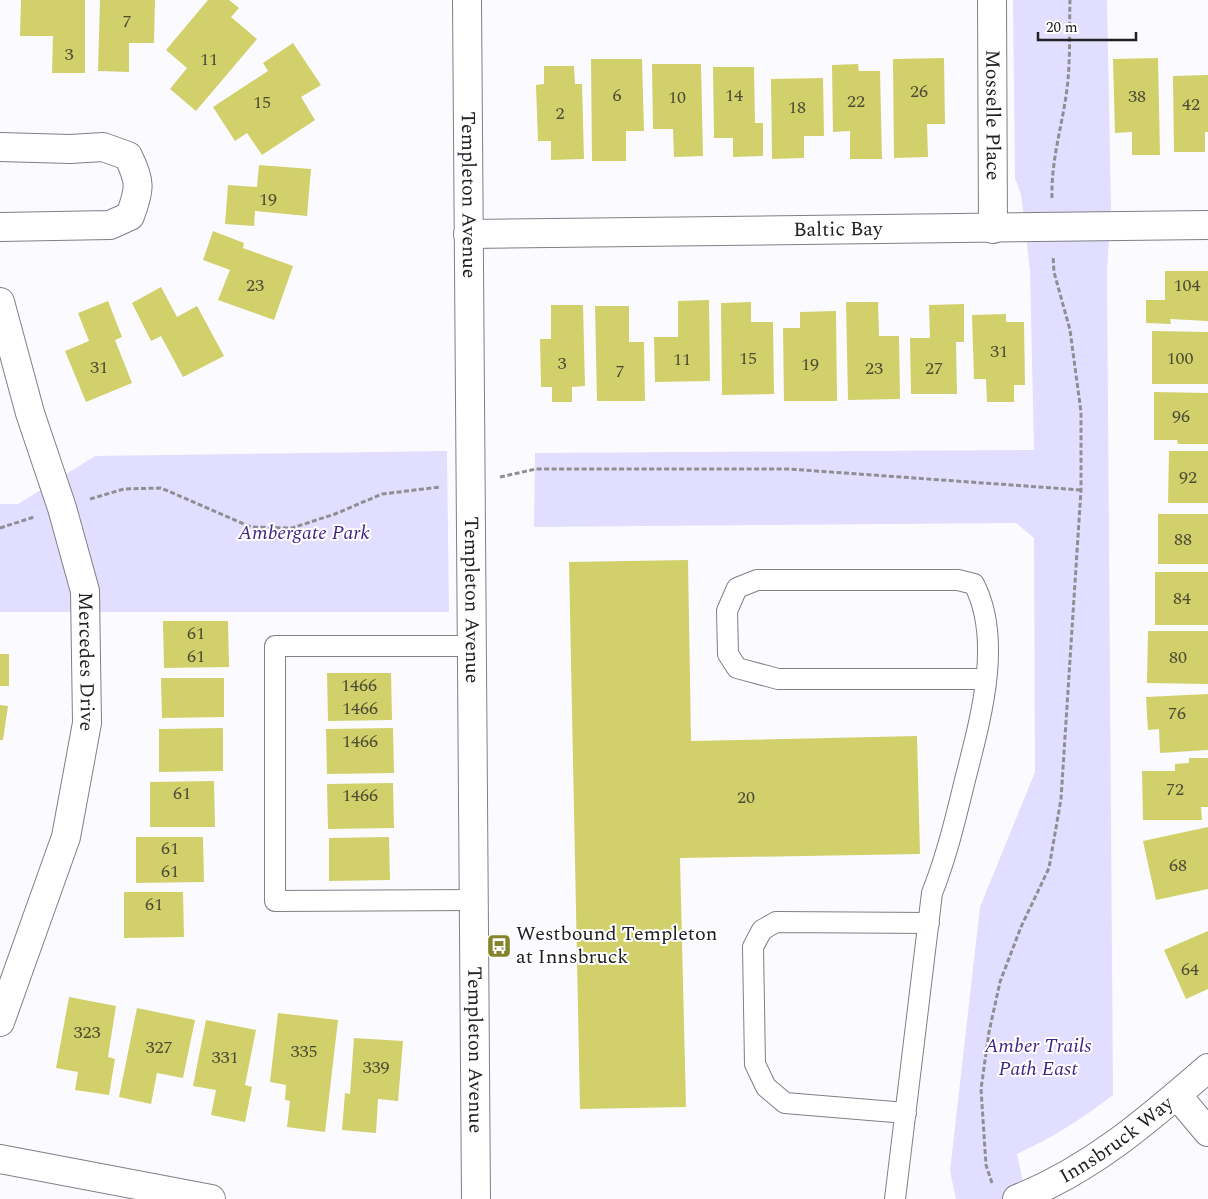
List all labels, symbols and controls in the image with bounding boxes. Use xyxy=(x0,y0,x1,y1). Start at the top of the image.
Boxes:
house number: 7 xyxy=(123,8,132,35)
scale bar xyxy=(1038,10,1136,42)
text: 20 m xyxy=(1046,16,1078,39)
house number: 3 xyxy=(65,41,74,68)
house number: 11 xyxy=(200,46,218,73)
street label: Mosselle Place xyxy=(977,49,1008,181)
house number: 26 xyxy=(910,78,928,105)
house number: 6 xyxy=(613,82,622,109)
house number: 14 xyxy=(725,82,743,109)
house number: 38 xyxy=(1128,83,1146,110)
house number: 10 xyxy=(668,84,686,111)
house number: 22 xyxy=(847,88,865,115)
house number: 15 xyxy=(253,89,271,116)
house number: 42 xyxy=(1182,91,1200,118)
house number: 18 xyxy=(788,94,806,121)
house number: 2 xyxy=(556,100,565,127)
street label: Templeton Avenue xyxy=(453,111,484,279)
house number: 19 xyxy=(259,186,277,213)
street label: Baltic Bay xyxy=(793,214,884,245)
house number: 23 xyxy=(246,272,264,299)
house number: 104 xyxy=(1174,272,1201,299)
house number: 31 xyxy=(990,338,1008,365)
house number: 15 xyxy=(739,345,757,372)
house number: 100 xyxy=(1167,345,1194,372)
house number: 11 xyxy=(673,346,691,373)
house number: 3 xyxy=(558,350,567,377)
house number: 19 xyxy=(801,351,819,378)
house number: 31 xyxy=(90,354,108,381)
house number: 23 xyxy=(865,355,883,382)
house number: 27 xyxy=(925,355,943,382)
house number: 7 xyxy=(616,358,625,385)
house number: 96 xyxy=(1172,403,1190,430)
house number: 92 xyxy=(1179,464,1197,491)
street label: Templeton Avenue xyxy=(456,516,487,684)
park label: Ambergate Park xyxy=(237,518,370,548)
house number: 88 xyxy=(1174,526,1192,553)
house number: 84 xyxy=(1173,585,1191,612)
street label: Mercedes Drive xyxy=(70,592,102,734)
house number: 61 xyxy=(187,620,205,647)
house number: 61 xyxy=(187,643,205,670)
house number: 80 xyxy=(1169,644,1187,671)
house number: 1466 xyxy=(341,672,377,699)
house number: 1466 xyxy=(342,695,378,722)
house number: 76 xyxy=(1168,700,1186,727)
house number: 1466 xyxy=(342,728,378,755)
house number: 72 xyxy=(1166,776,1184,803)
house number: 61 xyxy=(173,780,191,807)
house number: 1466 xyxy=(342,782,378,809)
house number: 20 xyxy=(737,784,755,811)
house number: 61 xyxy=(161,835,179,862)
house number: 68 xyxy=(1169,852,1187,879)
house number: 61 xyxy=(161,858,179,885)
house number: 61 xyxy=(145,891,163,918)
place label: Westbound Templeton at Innsbruck xyxy=(516,919,717,972)
bus stop icon: Westbound Templeton at Innsbruck xyxy=(486,933,512,959)
house number: 64 xyxy=(1181,956,1199,983)
street label: Templeton Avenue xyxy=(459,966,491,1134)
house number: 323 xyxy=(74,1019,101,1046)
park label: Amber Trails Path East xyxy=(984,1031,1091,1084)
house number: 327 xyxy=(146,1034,173,1061)
house number: 335 xyxy=(291,1038,318,1065)
house number: 331 xyxy=(212,1044,239,1071)
house number: 339 xyxy=(363,1054,390,1081)
street label: Innsbruck Way xyxy=(1054,1088,1181,1191)

